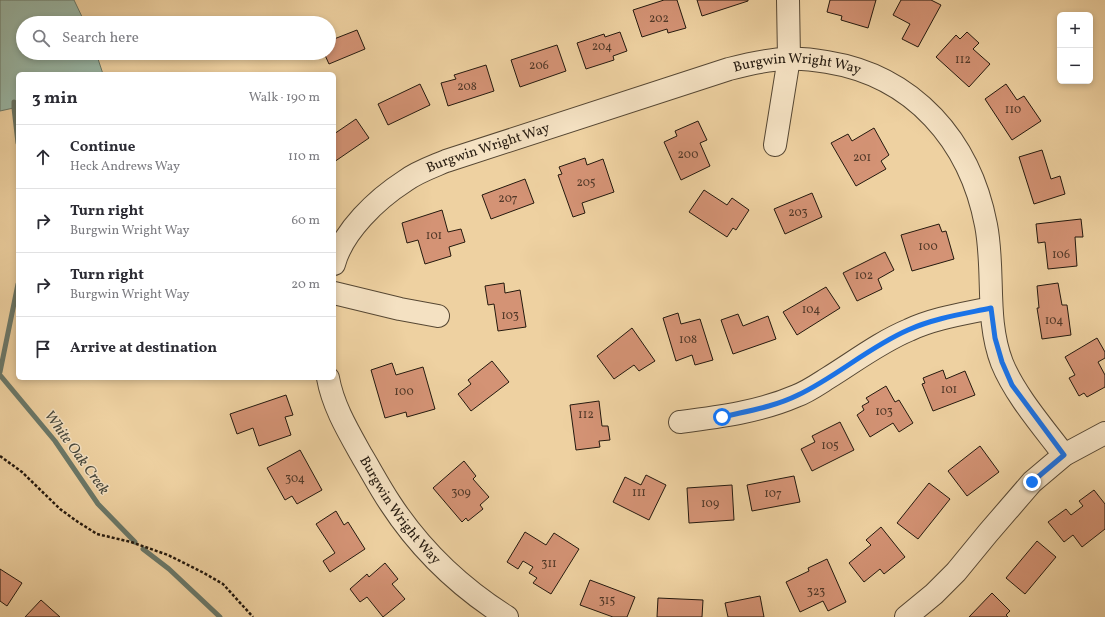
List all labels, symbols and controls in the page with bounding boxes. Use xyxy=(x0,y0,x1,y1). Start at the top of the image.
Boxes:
house number: 202 xyxy=(649,11,669,27)
map controls xyxy=(1057,12,1093,84)
button: + xyxy=(1057,12,1093,48)
search box xyxy=(16,16,336,60)
icon: search xyxy=(30,27,52,49)
text: Search here xyxy=(62,28,139,49)
house number: 204 xyxy=(592,39,612,55)
button: − xyxy=(1057,48,1093,84)
street label: Burgwin Wright Way xyxy=(731,49,864,80)
house number: 112 xyxy=(955,52,971,68)
house number: 206 xyxy=(529,58,549,74)
house number: 208 xyxy=(457,79,477,95)
text: 3 min xyxy=(32,87,78,110)
text: Walk · 190 m xyxy=(249,89,320,107)
house number: 110 xyxy=(1005,102,1021,118)
street label: Burgwin Wright Way xyxy=(423,118,552,178)
text: Continue xyxy=(70,137,135,158)
icon: ahead xyxy=(32,146,54,168)
house number: 200 xyxy=(678,147,699,163)
text: 110 m xyxy=(288,148,320,166)
house number: 201 xyxy=(853,150,871,166)
text: Heck Andrews Way xyxy=(70,158,180,176)
house number: 205 xyxy=(576,175,596,191)
house number: 207 xyxy=(498,191,518,207)
text: Turn right xyxy=(70,201,144,222)
house number: 203 xyxy=(788,205,808,221)
icon: right xyxy=(32,210,54,232)
text: 60 m xyxy=(292,212,320,230)
text: Burgwin Wright Way xyxy=(70,222,190,240)
house number: 101 xyxy=(426,228,442,244)
house number: 100 xyxy=(918,239,938,255)
house number: 106 xyxy=(1052,247,1070,263)
text: Turn right xyxy=(70,265,144,286)
house number: 102 xyxy=(855,268,873,284)
icon: right xyxy=(32,274,54,296)
text: 20 m xyxy=(291,276,320,294)
text: Burgwin Wright Way xyxy=(70,286,190,304)
house number: 104 xyxy=(802,302,820,318)
house number: 103 xyxy=(501,308,519,324)
house number: 104 xyxy=(1045,313,1063,329)
house number: 108 xyxy=(679,332,697,348)
icon: arrive xyxy=(32,338,54,360)
text: Arrive at destination xyxy=(70,338,217,359)
house number: 101 xyxy=(941,382,957,398)
house number: 100 xyxy=(394,384,414,400)
house number: 103 xyxy=(875,404,893,420)
water label: White Oak Creek xyxy=(38,407,114,500)
house number: 112 xyxy=(578,407,594,423)
route start xyxy=(713,408,731,426)
house number: 105 xyxy=(821,438,839,454)
street label: Burgwin Wright Way xyxy=(355,453,445,569)
house number: 304 xyxy=(285,471,305,487)
route end xyxy=(1023,473,1041,491)
house number: 309 xyxy=(451,485,471,501)
house number: 111 xyxy=(632,485,646,501)
house number: 107 xyxy=(764,486,782,502)
house number: 109 xyxy=(701,496,719,512)
house number: 311 xyxy=(541,556,557,572)
house number: 323 xyxy=(807,584,825,600)
house number: 315 xyxy=(599,593,616,609)

